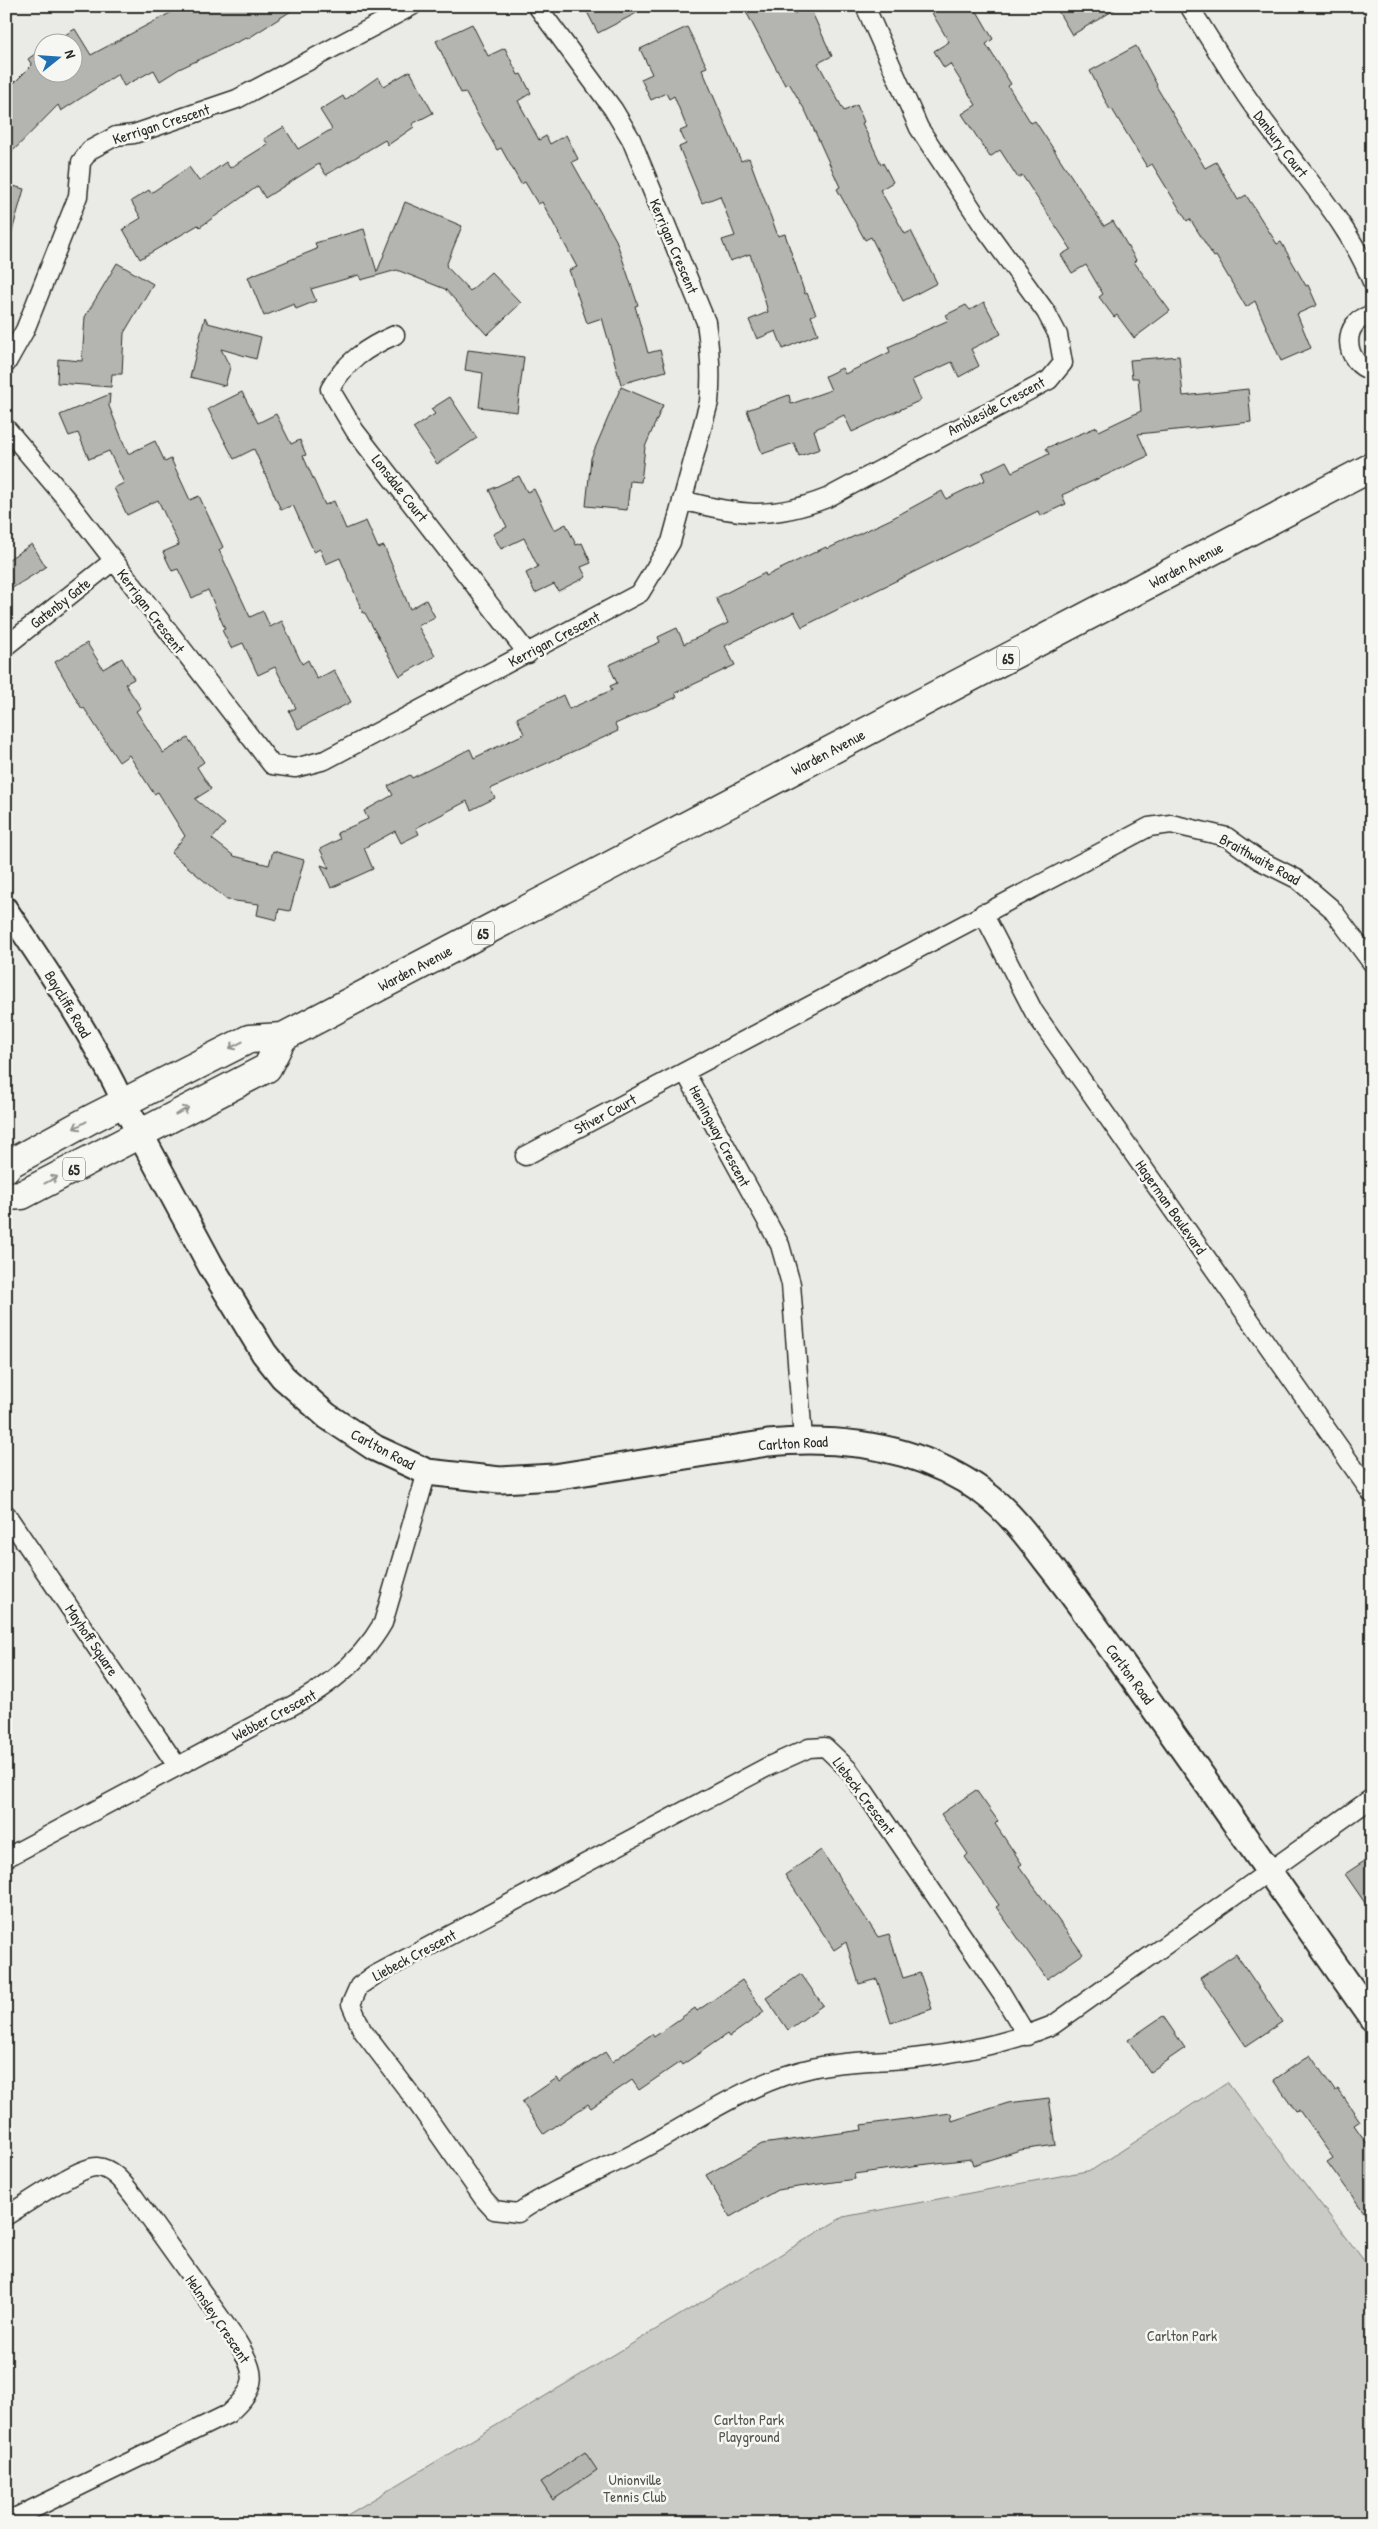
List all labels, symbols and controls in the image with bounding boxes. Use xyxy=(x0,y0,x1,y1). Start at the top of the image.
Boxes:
north arrow xyxy=(32,32,82,82)
text: N xyxy=(61,48,81,61)
street label: Kerrigan Crescent xyxy=(110,98,213,150)
street label: Danbury Court xyxy=(1249,106,1314,182)
street label: Kerrigan Crescent xyxy=(645,195,704,297)
street label: Ambleside Crescent xyxy=(944,371,1049,441)
street label: Lonsdale Court xyxy=(367,450,434,527)
street label: Warden Avenue xyxy=(1145,537,1227,593)
street label: Kerrigan Crescent xyxy=(112,564,190,658)
street label: Gatenby Gate xyxy=(25,573,95,633)
street label: Kerrigan Crescent xyxy=(504,606,604,672)
road number: 65 xyxy=(997,646,1019,670)
street label: Warden Avenue xyxy=(787,724,869,780)
street label: Braithwaite Road xyxy=(1216,828,1304,890)
road number: 65 xyxy=(472,921,494,944)
street label: Warden Avenue xyxy=(374,940,456,996)
street label: Baycliffe Road xyxy=(40,966,96,1042)
one-way arrow xyxy=(229,1041,244,1050)
street label: Hemingway Crescent xyxy=(684,1082,756,1191)
street label: Stiver Court xyxy=(570,1088,641,1139)
one-way arrow xyxy=(175,1106,190,1116)
one-way arrow xyxy=(73,1121,88,1130)
street label: Hagerman Boulevard xyxy=(1131,1156,1211,1259)
road number: 65 xyxy=(63,1158,85,1180)
one-way arrow xyxy=(44,1175,59,1185)
street label: Carlton Road xyxy=(347,1423,419,1475)
street label: Carlton Road xyxy=(758,1431,829,1455)
street label: Mayhoff Square xyxy=(60,1600,124,1680)
street label: Carlton Road xyxy=(1101,1640,1159,1709)
street label: Webber Crescent xyxy=(228,1684,320,1746)
street label: Liebeck Crescent xyxy=(828,1753,901,1840)
street label: Liebeck Crescent xyxy=(368,1924,460,1986)
street label: Helmsley Crescent xyxy=(181,2271,256,2368)
park label: Carlton Park xyxy=(1147,2325,1217,2346)
park label: Carlton Park Playground xyxy=(714,2409,784,2447)
park label: Unionville Tennis Club xyxy=(603,2469,667,2507)

